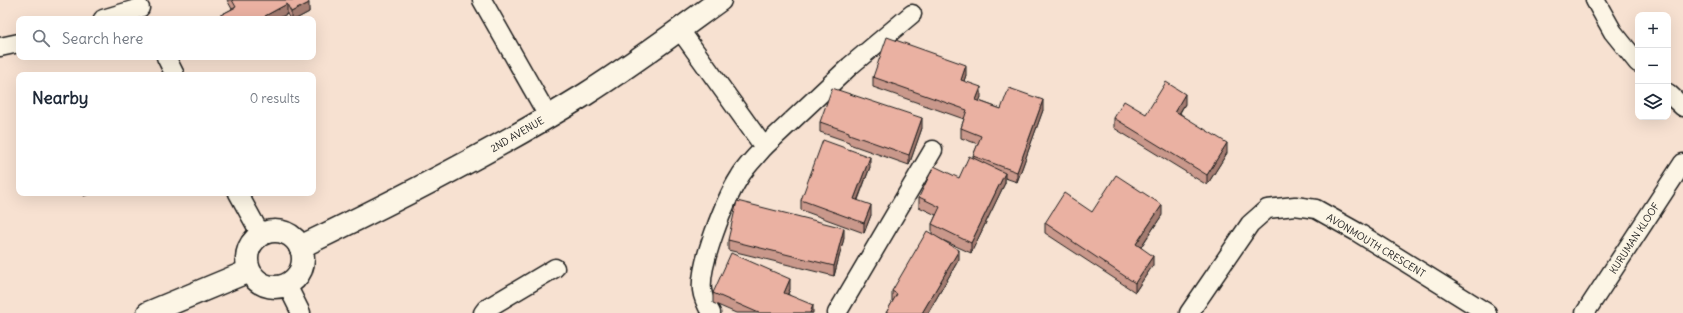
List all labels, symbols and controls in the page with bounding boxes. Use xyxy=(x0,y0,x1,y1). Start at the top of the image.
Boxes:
map controls xyxy=(1635,12,1671,120)
button: + xyxy=(1635,12,1671,48)
search box xyxy=(16,16,316,60)
icon: search xyxy=(30,27,52,49)
text: Search here xyxy=(62,29,143,48)
button: − xyxy=(1635,48,1671,84)
button: layers xyxy=(1635,84,1671,120)
text: Nearby xyxy=(32,87,88,109)
text: 0 results xyxy=(250,90,300,107)
street label: 2ND AVENUE xyxy=(488,114,546,155)
street label: KURUMAN KLOOF xyxy=(1607,200,1662,276)
street label: AVONMOUTH CRESCENT xyxy=(1324,211,1428,280)

